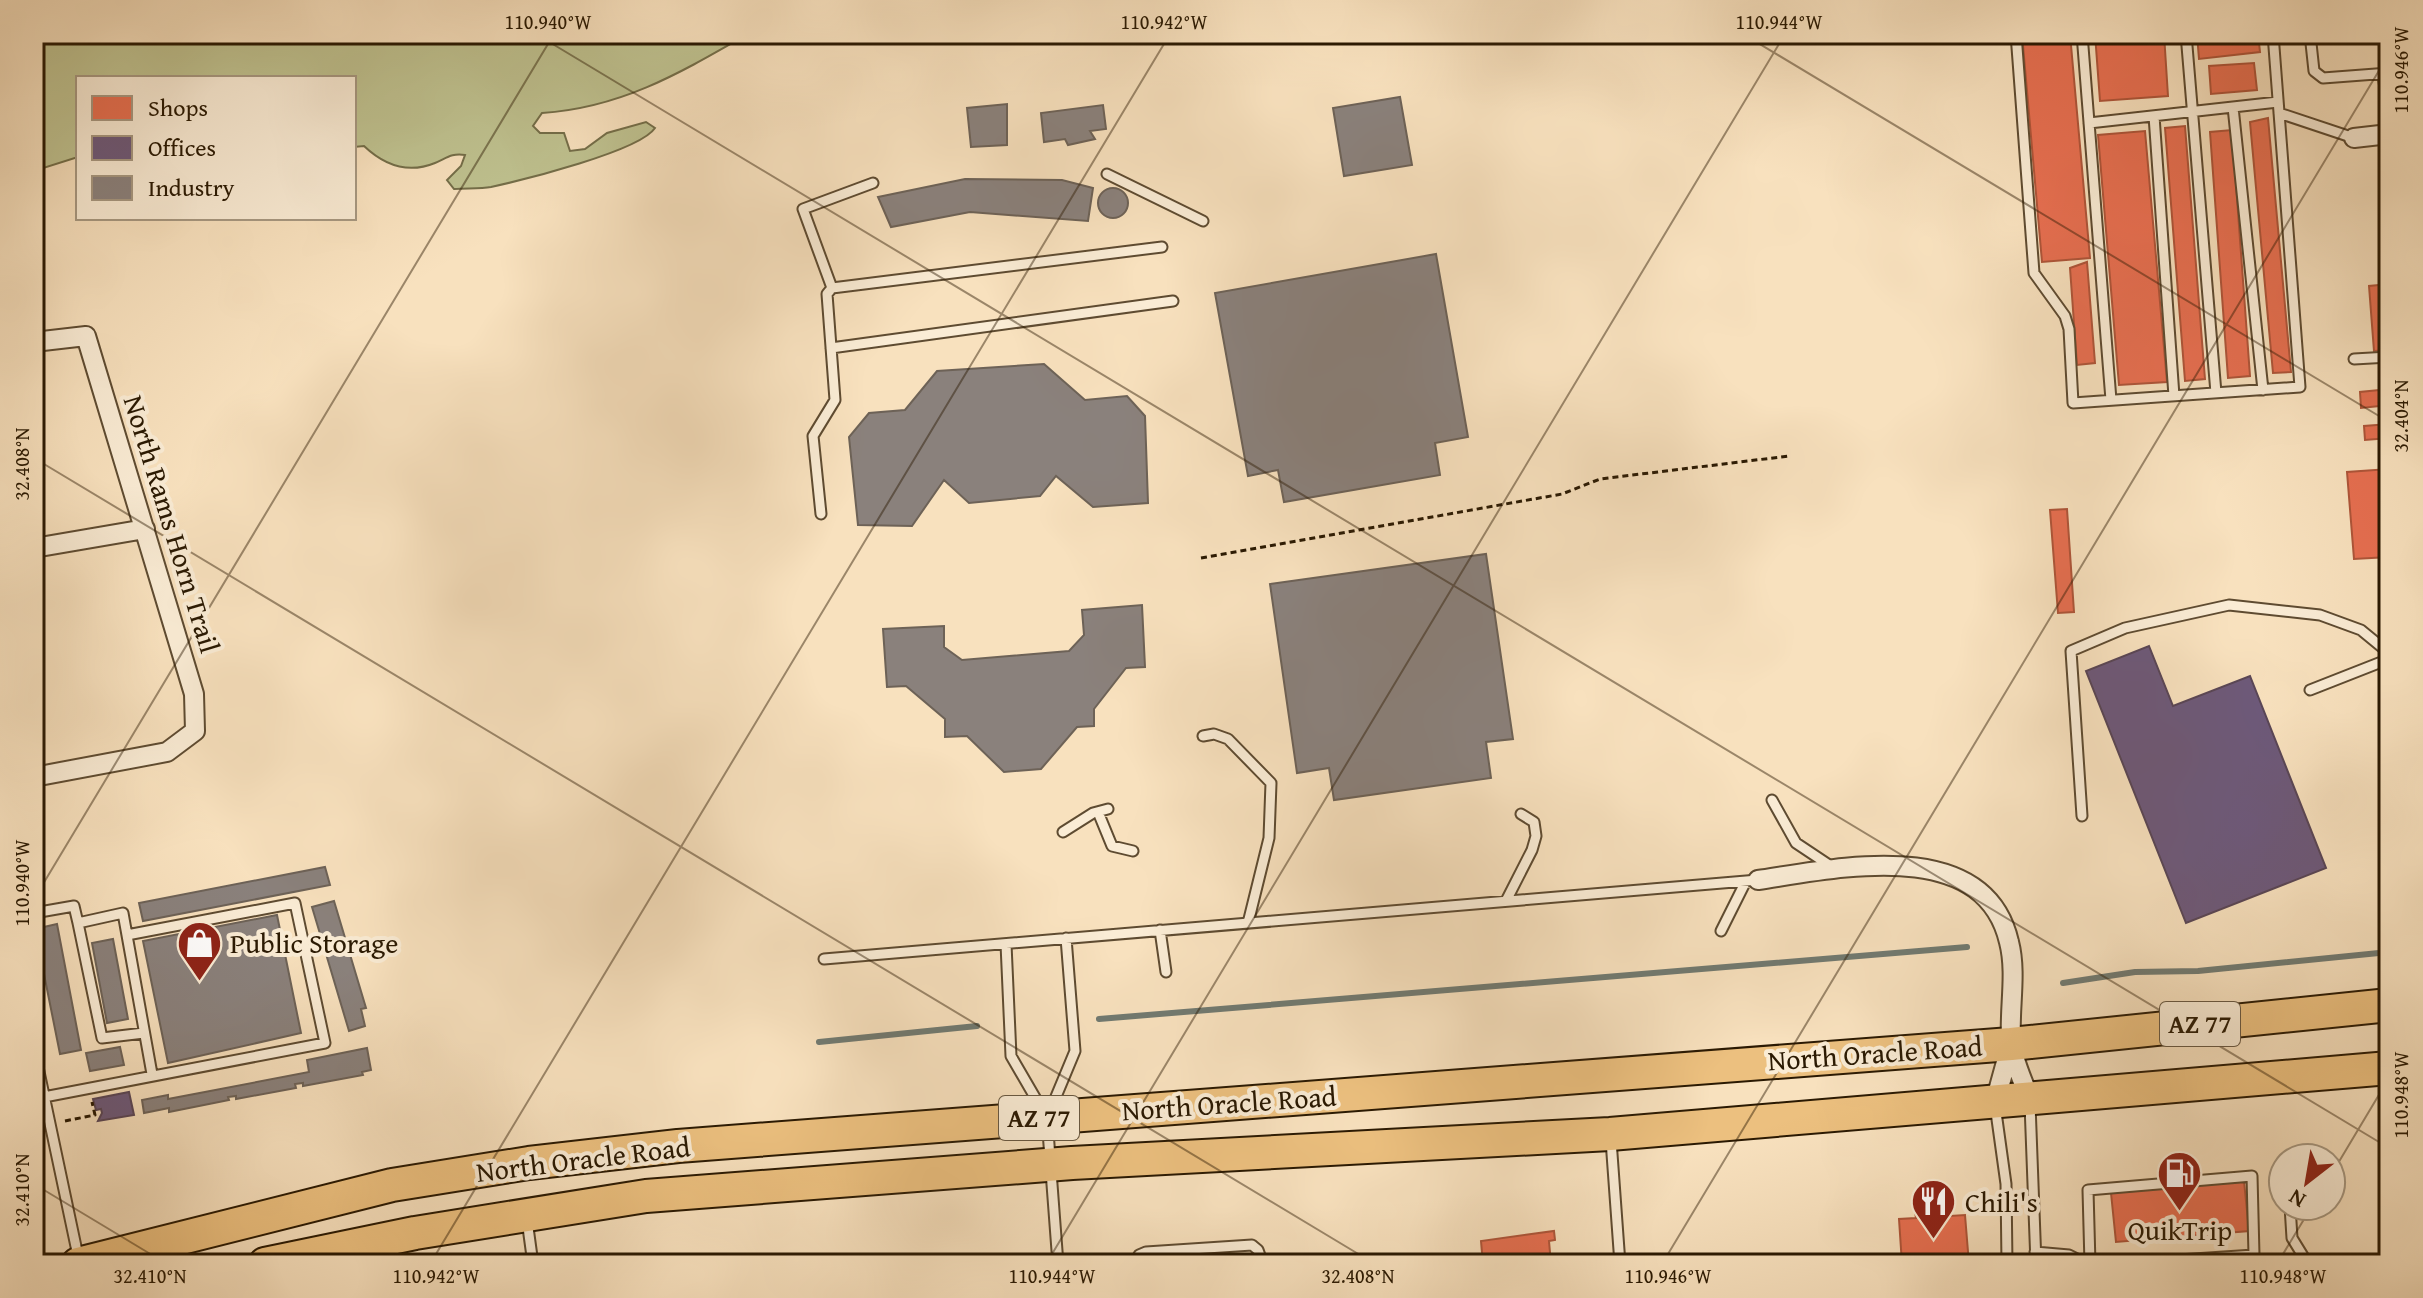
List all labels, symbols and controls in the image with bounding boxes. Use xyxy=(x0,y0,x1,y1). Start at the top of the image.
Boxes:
text: 110.940°W xyxy=(505,7,591,36)
text: 110.942°W xyxy=(1121,7,1207,36)
text: 110.944°W xyxy=(1736,7,1822,36)
text: 110.946°W xyxy=(2386,27,2415,113)
legend xyxy=(76,76,356,220)
text: Shops xyxy=(148,90,208,125)
text: Offices xyxy=(148,130,216,165)
text: Industry xyxy=(148,170,235,205)
text: 32.404°N xyxy=(2386,379,2415,453)
street label: North Rams Horn Trail xyxy=(114,390,231,658)
text: 32.408°N xyxy=(7,427,36,501)
text: 110.940°W xyxy=(7,840,36,926)
shop icon: Public Storage xyxy=(175,919,223,982)
place label: Public Storage xyxy=(230,922,398,963)
road number: AZ 77 xyxy=(2160,1002,2240,1046)
street label: North Oracle Road xyxy=(1766,1025,1984,1080)
text: 110.948°W xyxy=(2386,1052,2415,1138)
street label: North Oracle Road xyxy=(1120,1075,1338,1130)
road number: AZ 77 xyxy=(999,1096,1079,1140)
street label: North Oracle Road xyxy=(474,1125,692,1192)
north arrow xyxy=(2267,1142,2347,1222)
fuel station icon: QuikTrip xyxy=(2156,1149,2204,1212)
text: 32.410°N xyxy=(7,1153,36,1227)
restaurant icon: Chili's xyxy=(1910,1178,1958,1241)
place label: Chili's xyxy=(1965,1181,2038,1222)
text: N xyxy=(2282,1181,2311,1217)
place label: QuikTrip xyxy=(2128,1209,2232,1250)
text: 32.410°N xyxy=(113,1261,187,1290)
text: 110.942°W xyxy=(393,1261,479,1290)
text: 110.944°W xyxy=(1009,1261,1095,1290)
text: 32.408°N xyxy=(1321,1261,1395,1290)
text: 110.946°W xyxy=(1625,1261,1711,1290)
text: 110.948°W xyxy=(2240,1261,2326,1290)

